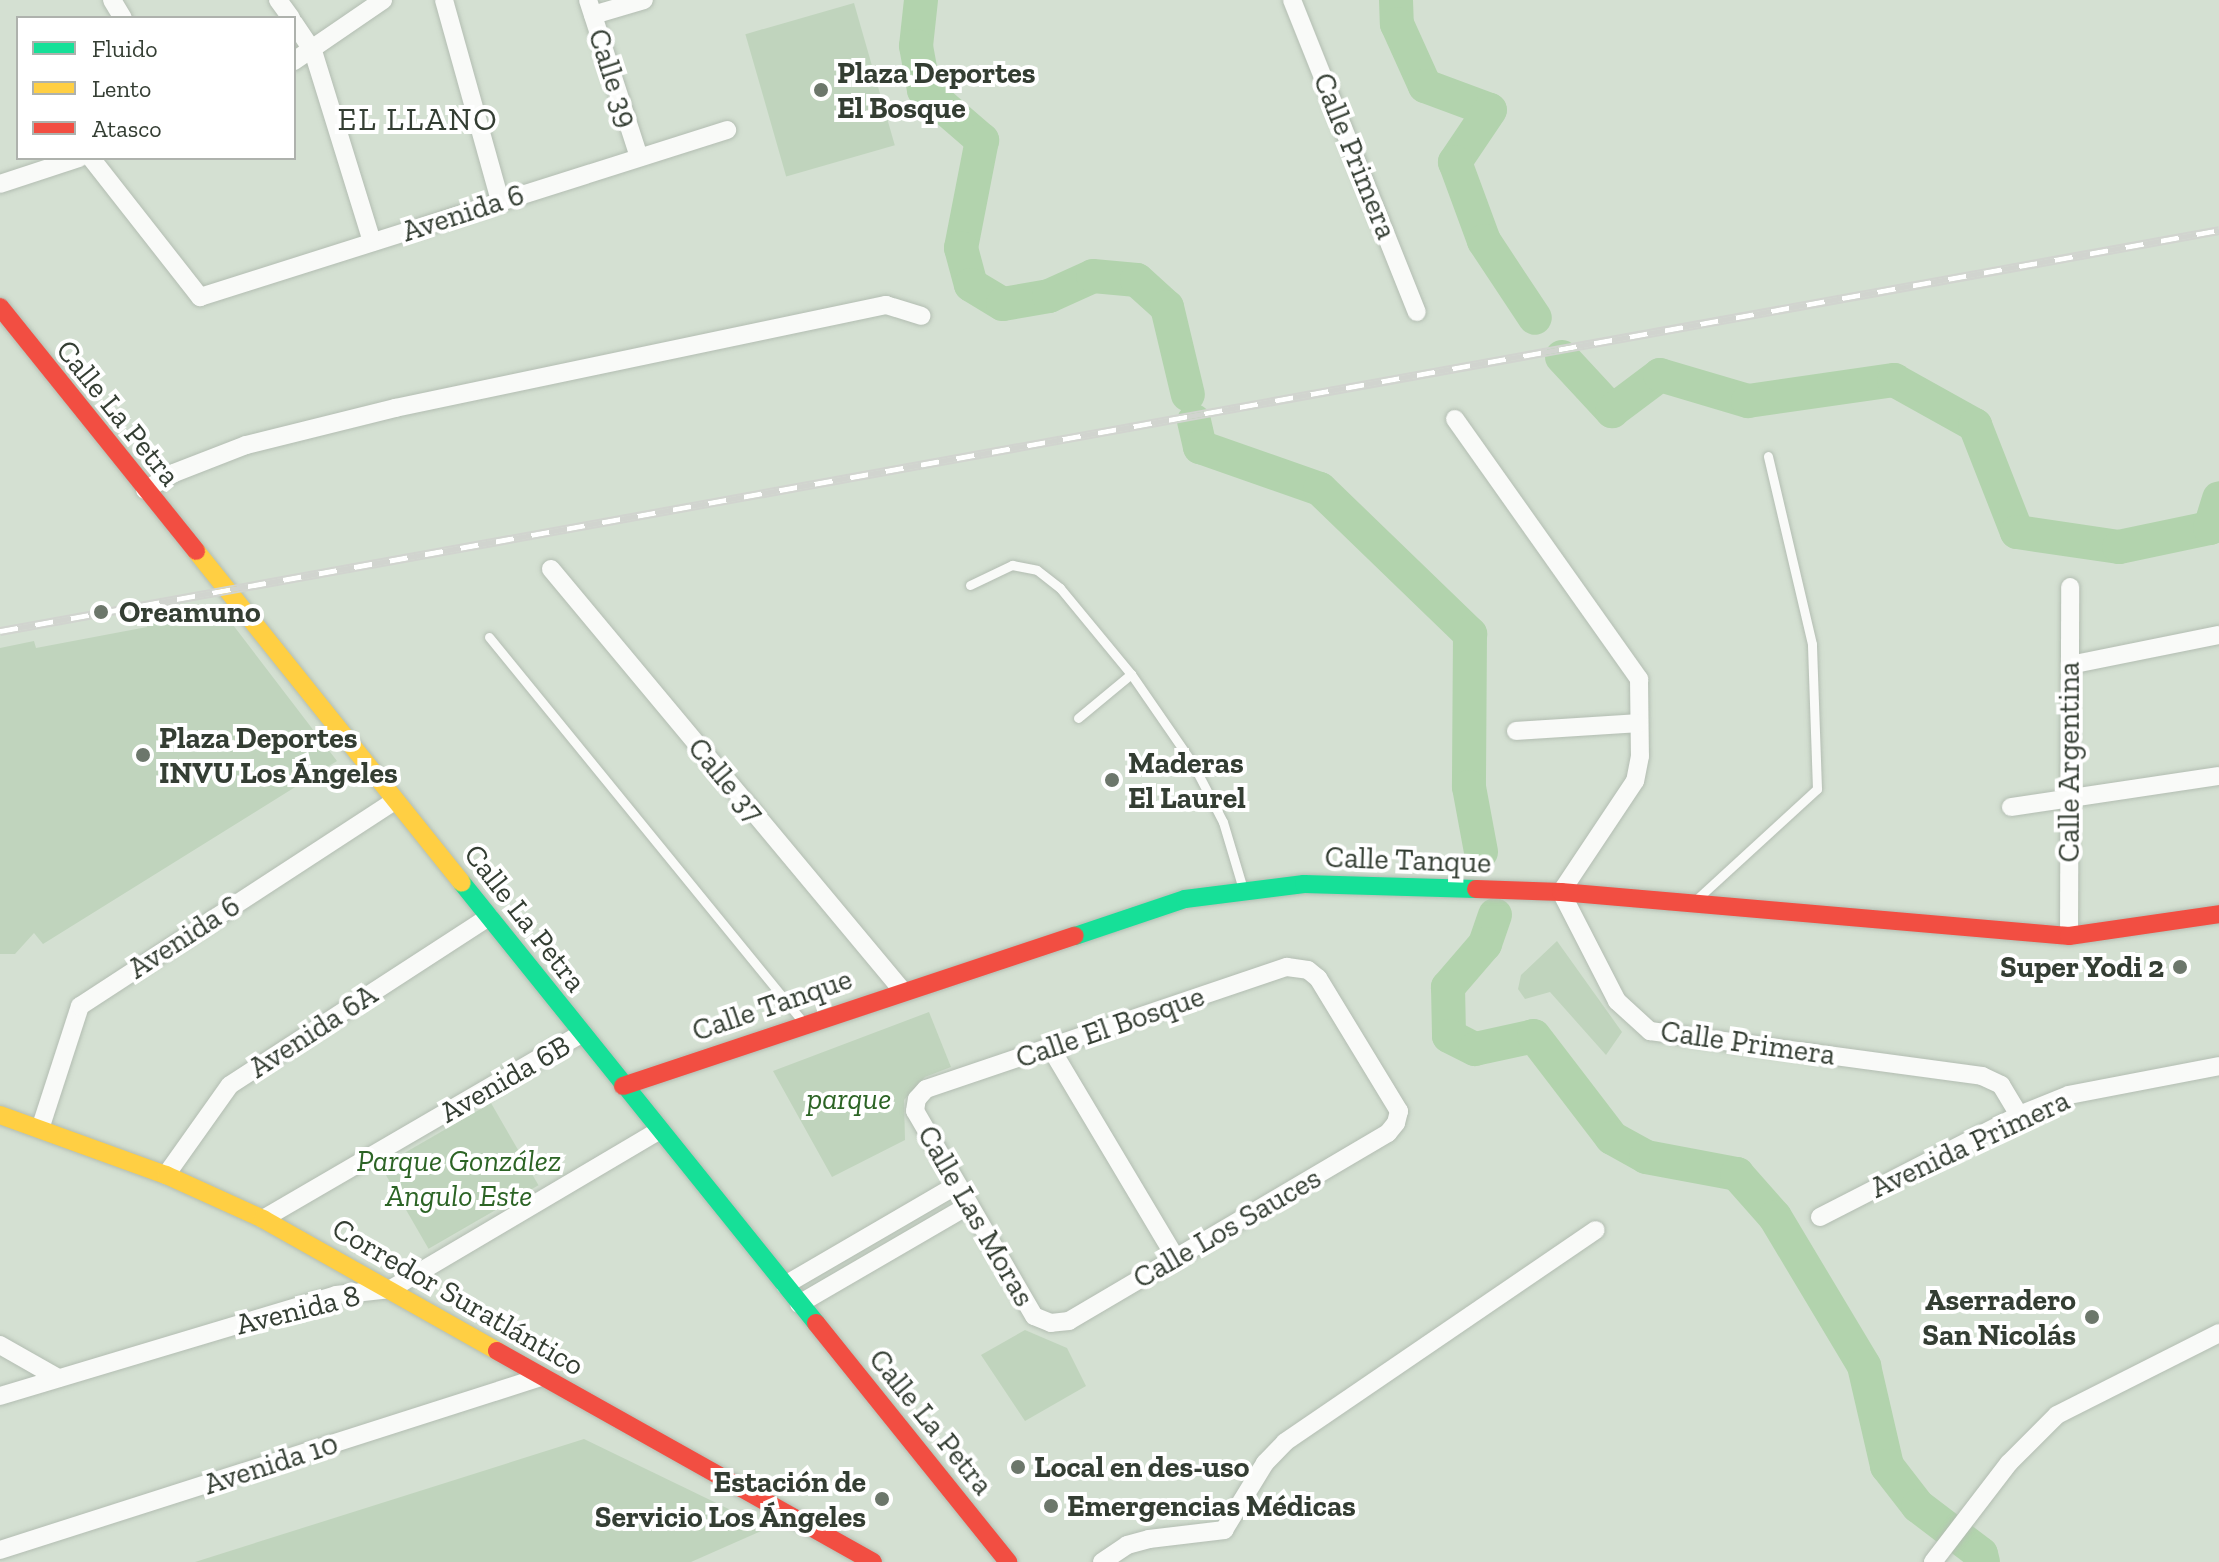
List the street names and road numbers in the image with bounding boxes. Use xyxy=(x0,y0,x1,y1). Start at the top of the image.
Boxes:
street label: Calle 39 xyxy=(580,24,646,132)
street label: Calle Primera xyxy=(1305,68,1405,244)
street label: Avenida 6 xyxy=(397,176,529,250)
street label: Calle La Petra xyxy=(48,333,188,493)
street label: Calle Argentina xyxy=(2051,661,2087,863)
street label: Calle 37 xyxy=(680,730,772,830)
street label: Calle La Petra xyxy=(456,837,594,999)
street label: Calle Tanque xyxy=(1324,839,1492,881)
street label: Avenida 6 xyxy=(121,888,247,986)
street label: Calle Tanque xyxy=(687,961,857,1049)
street label: Avenida 6A xyxy=(242,976,384,1086)
street label: Calle El Bosque xyxy=(1011,978,1209,1076)
street label: Calle Primera xyxy=(1658,1013,1838,1073)
street label: Avenida 6B xyxy=(434,1027,576,1131)
street label: Avenida Primera xyxy=(1865,1082,2075,1206)
street label: Calle Las Moras xyxy=(910,1119,1042,1313)
street label: Calle Los Sauces xyxy=(1127,1160,1327,1296)
street label: Corredor Suratlántico xyxy=(326,1210,590,1384)
street label: Avenida 8 xyxy=(232,1277,364,1343)
street label: Calle La Petra xyxy=(861,1342,1001,1502)
street label: Avenida 10 xyxy=(199,1425,343,1503)

